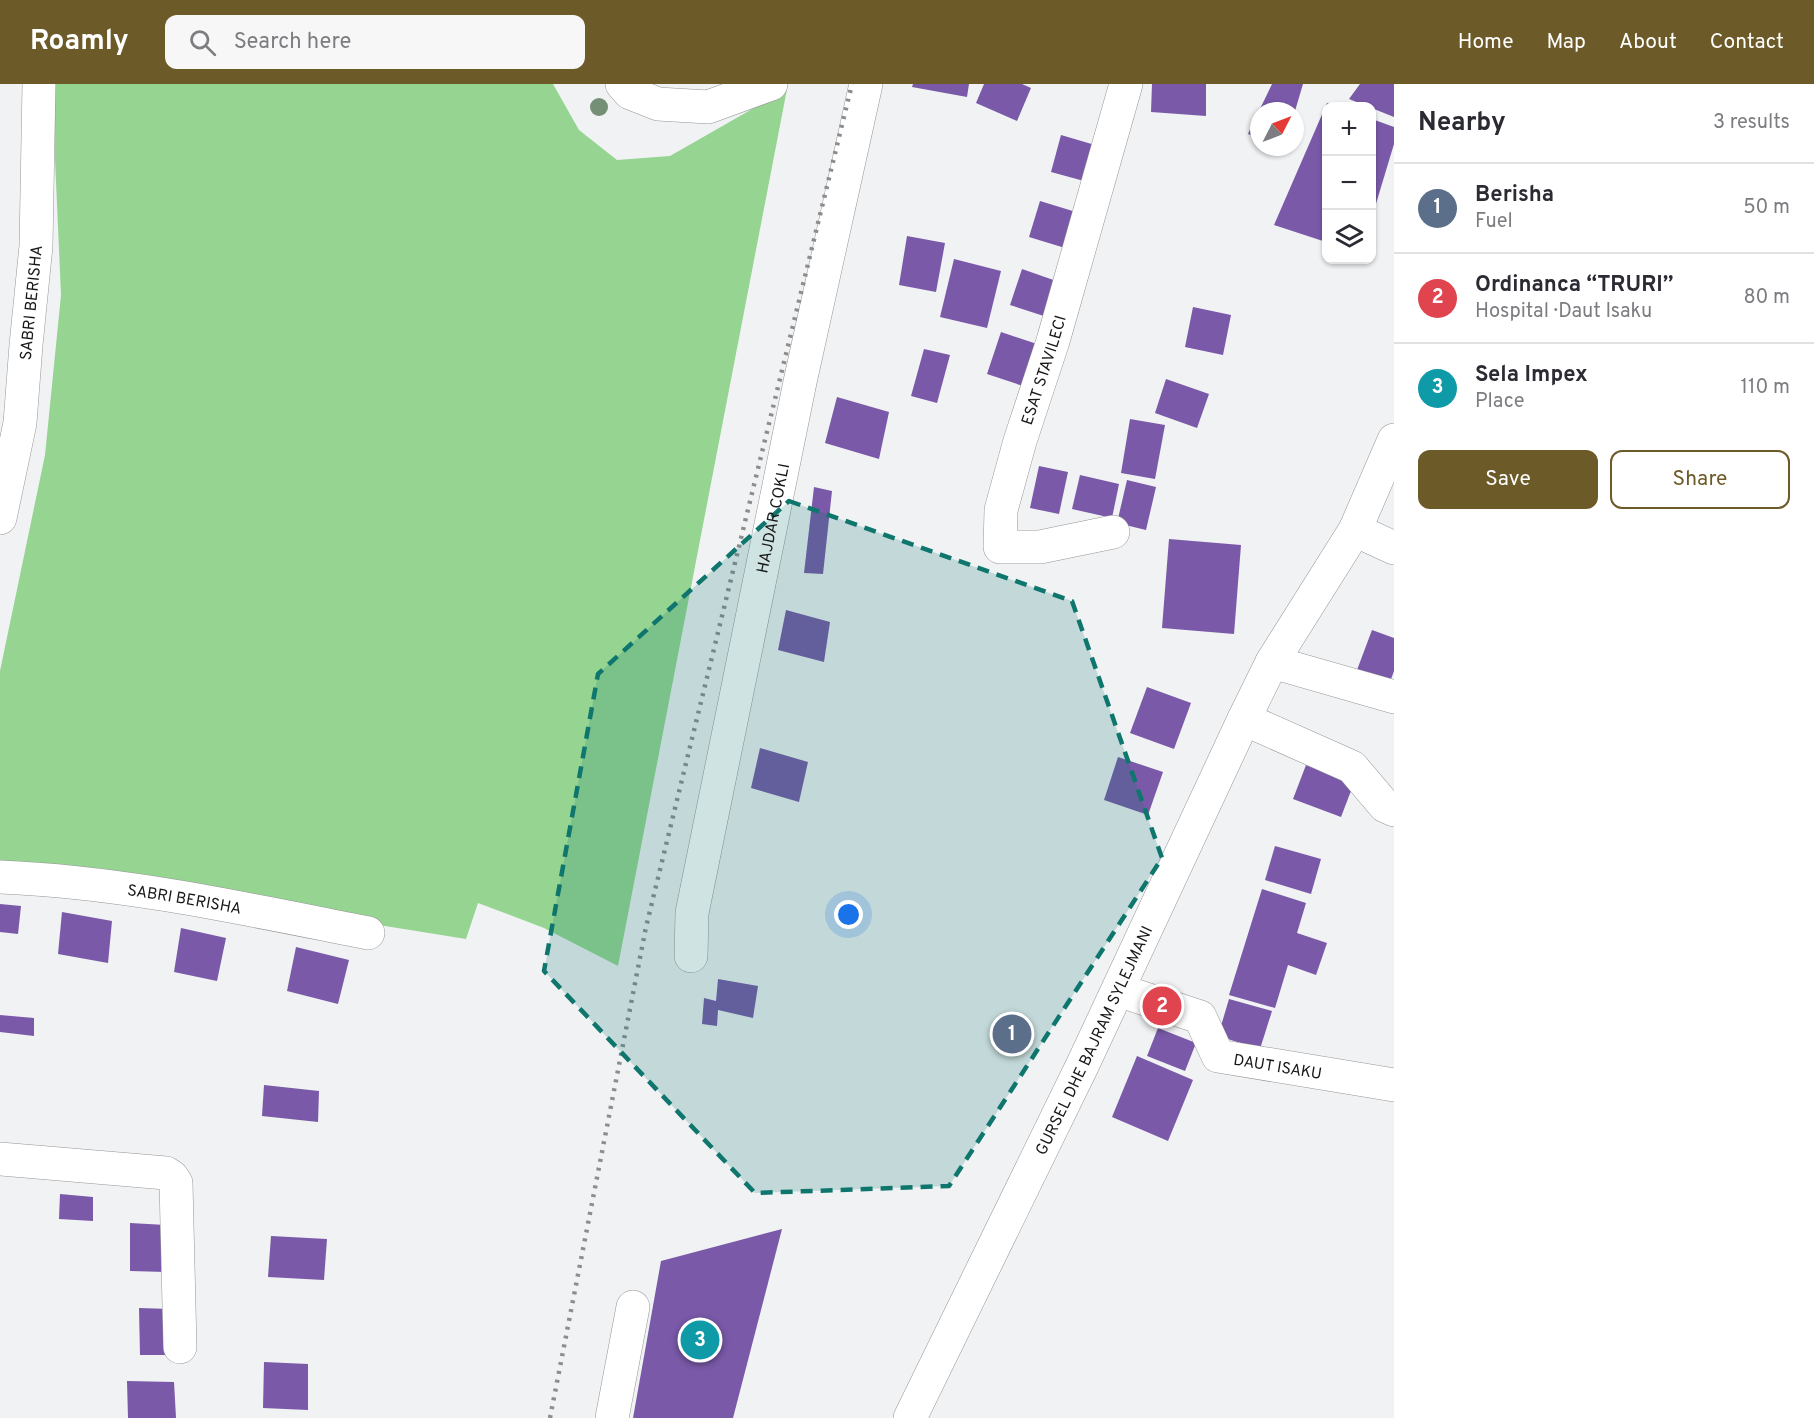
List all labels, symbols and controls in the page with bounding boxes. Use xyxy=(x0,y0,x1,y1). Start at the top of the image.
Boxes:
search box xyxy=(165,15,585,69)
text: Roamly xyxy=(30,24,129,60)
icon: search xyxy=(186,26,219,59)
text: Search here xyxy=(234,29,351,56)
text: Home xyxy=(1458,29,1514,56)
text: Map xyxy=(1547,29,1586,56)
text: About xyxy=(1619,29,1677,56)
text: Contact xyxy=(1710,29,1784,56)
north arrow xyxy=(1250,102,1304,156)
map controls xyxy=(1322,102,1376,264)
button: + xyxy=(1322,102,1376,156)
text: Nearby xyxy=(1418,107,1506,140)
text: 3 results xyxy=(1713,110,1790,136)
button: − xyxy=(1322,156,1376,210)
text: Berisha xyxy=(1475,182,1554,209)
text: 1 xyxy=(1434,195,1442,221)
text: 50 m xyxy=(1743,195,1790,221)
text: Fuel xyxy=(1475,209,1513,235)
button: layers xyxy=(1322,210,1376,264)
street label: SABRI BERISHA xyxy=(17,244,48,361)
text: Ordinanca “TRURI” xyxy=(1475,272,1674,299)
text: 2 xyxy=(1431,285,1444,311)
text: 80 m xyxy=(1744,285,1790,311)
text: Hospital · Daut Isaku xyxy=(1475,299,1652,325)
street label: ESAT STAVILECI xyxy=(1018,313,1072,428)
text: Sela Impex xyxy=(1475,362,1588,389)
text: 3 xyxy=(1432,375,1444,401)
text: 110 m xyxy=(1741,375,1790,401)
text: Place xyxy=(1475,389,1525,415)
button: Save xyxy=(1418,450,1598,509)
button: Share xyxy=(1610,450,1790,509)
street label: HAJDAR COKLI xyxy=(753,462,795,575)
street label: SABRI BERISHA xyxy=(126,881,243,920)
your location xyxy=(834,900,863,929)
street label: GURSEL DHE BAJRAM SYLEJMANI xyxy=(1032,923,1158,1159)
pin: 2 xyxy=(1142,984,1182,1028)
pin: 1 xyxy=(992,1012,1032,1056)
street label: DAUT ISAKU xyxy=(1232,1051,1323,1085)
pin: 3 xyxy=(680,1318,720,1362)

